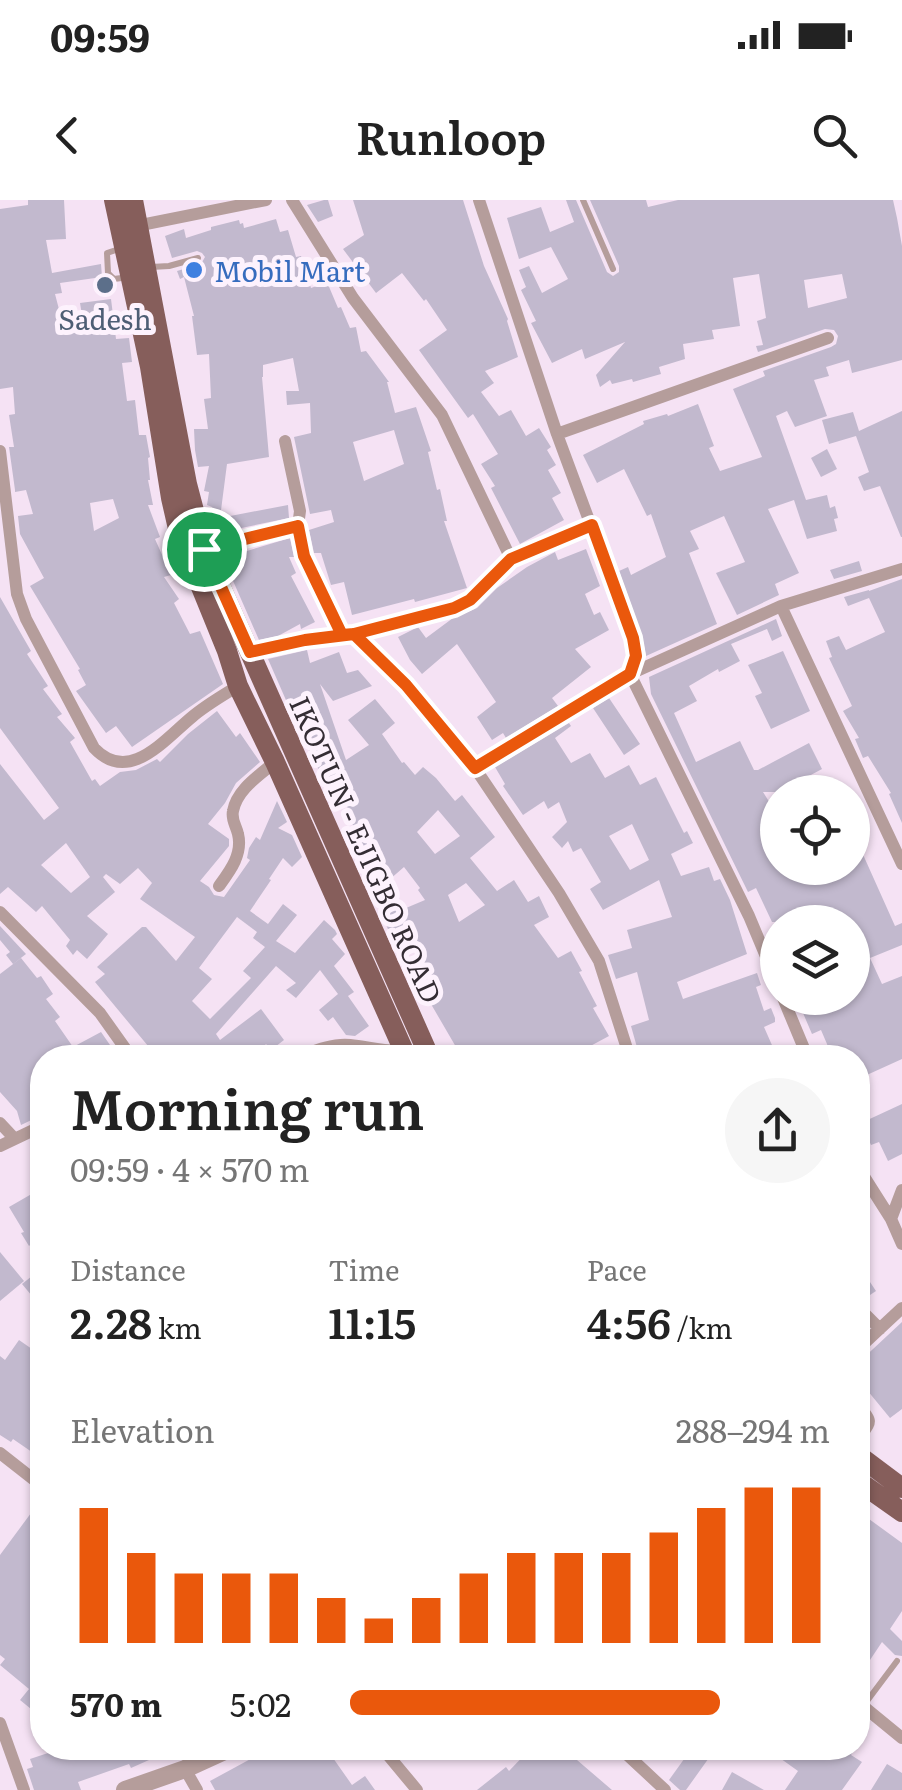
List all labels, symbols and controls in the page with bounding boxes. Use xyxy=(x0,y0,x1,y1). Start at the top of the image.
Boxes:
text: 09:59 xyxy=(50,7,150,64)
text: Runloop xyxy=(356,102,546,169)
icon: back xyxy=(40,108,95,163)
icon: search xyxy=(807,108,862,163)
place label: Mobil Mart xyxy=(214,249,366,291)
marker: Mobil Mart xyxy=(183,259,205,281)
marker: Sadesh xyxy=(94,274,116,296)
place label: Sadesh xyxy=(58,297,152,339)
pin xyxy=(162,507,247,592)
icon: arrive xyxy=(177,522,232,577)
street label: IKOTUN - EJIGBO ROAD xyxy=(280,689,454,1009)
map controls xyxy=(760,775,870,1015)
button: locate xyxy=(760,775,870,885)
button: layers xyxy=(760,905,870,1015)
text: Morning run xyxy=(70,1065,425,1147)
button: share xyxy=(725,1078,830,1183)
text: 09:59 · 4 × 570 m xyxy=(70,1144,310,1192)
text: Distance xyxy=(70,1248,186,1290)
text: Time xyxy=(328,1248,400,1290)
text: Pace xyxy=(587,1248,647,1290)
text: 2.28 xyxy=(70,1290,152,1352)
text: 11:15 xyxy=(328,1290,416,1352)
text: 4:56 xyxy=(587,1290,671,1352)
text: km xyxy=(152,1306,202,1348)
text: /km xyxy=(671,1306,733,1348)
text: Elevation xyxy=(70,1405,215,1453)
text: 288–294 m xyxy=(676,1405,830,1453)
text: 570 m xyxy=(70,1679,162,1727)
text: 5:02 xyxy=(230,1679,291,1727)

